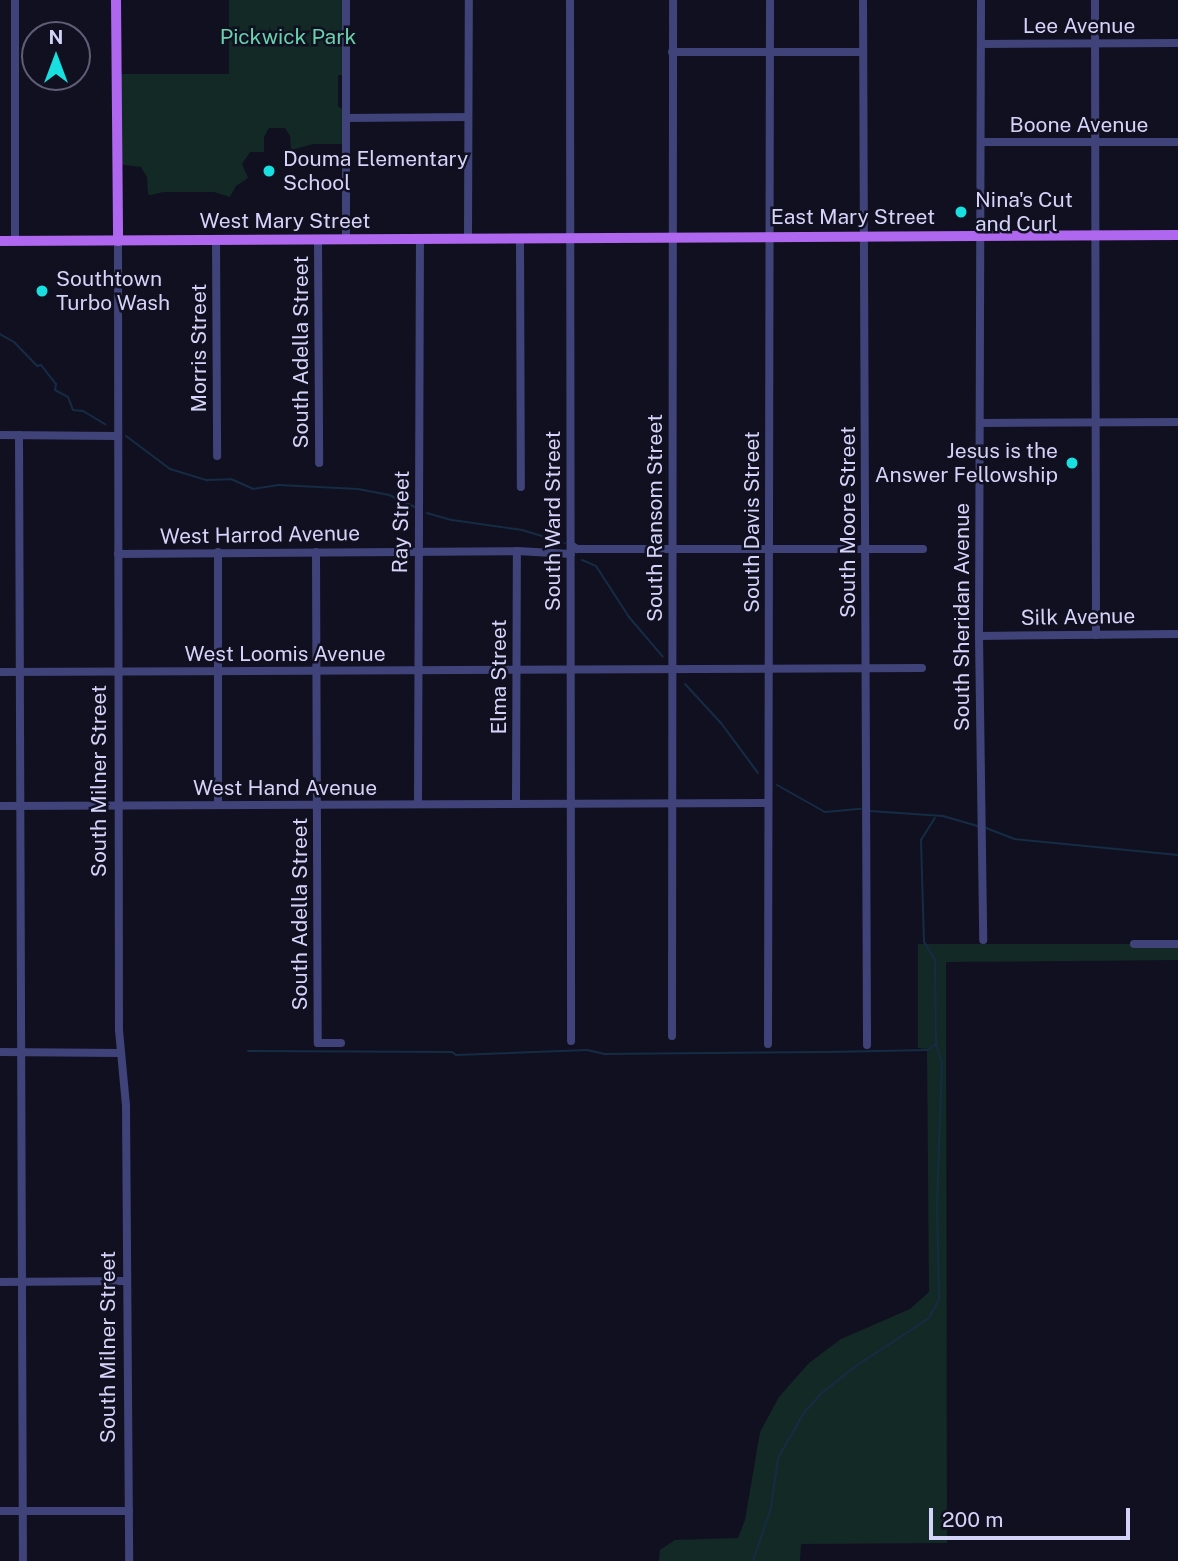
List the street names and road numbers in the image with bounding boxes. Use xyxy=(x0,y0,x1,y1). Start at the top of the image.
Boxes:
street label: Lee Avenue xyxy=(1023,13,1135,39)
street label: Boone Avenue xyxy=(1009,112,1149,138)
street label: East Mary Street xyxy=(771,204,935,230)
street label: West Mary Street xyxy=(200,208,370,234)
street label: South Adella Street xyxy=(288,256,314,448)
street label: Morris Street xyxy=(186,283,212,413)
street label: South Ransom Street xyxy=(642,414,668,622)
street label: South Moore Street xyxy=(835,426,861,618)
street label: South Ward Street xyxy=(540,430,566,612)
street label: South Davis Street xyxy=(739,431,765,613)
street label: Ray Street xyxy=(388,470,414,574)
street label: South Sheridan Avenue xyxy=(949,503,975,731)
street label: West Harrod Avenue xyxy=(160,521,360,549)
street label: Silk Avenue xyxy=(1020,603,1136,631)
street label: Elma Street xyxy=(486,619,512,735)
street label: West Loomis Avenue xyxy=(184,641,386,667)
street label: South Milner Street xyxy=(86,685,112,877)
street label: West Hand Avenue xyxy=(193,775,377,801)
street label: South Adella Street xyxy=(287,818,313,1010)
street label: South Milner Street xyxy=(95,1251,121,1443)

